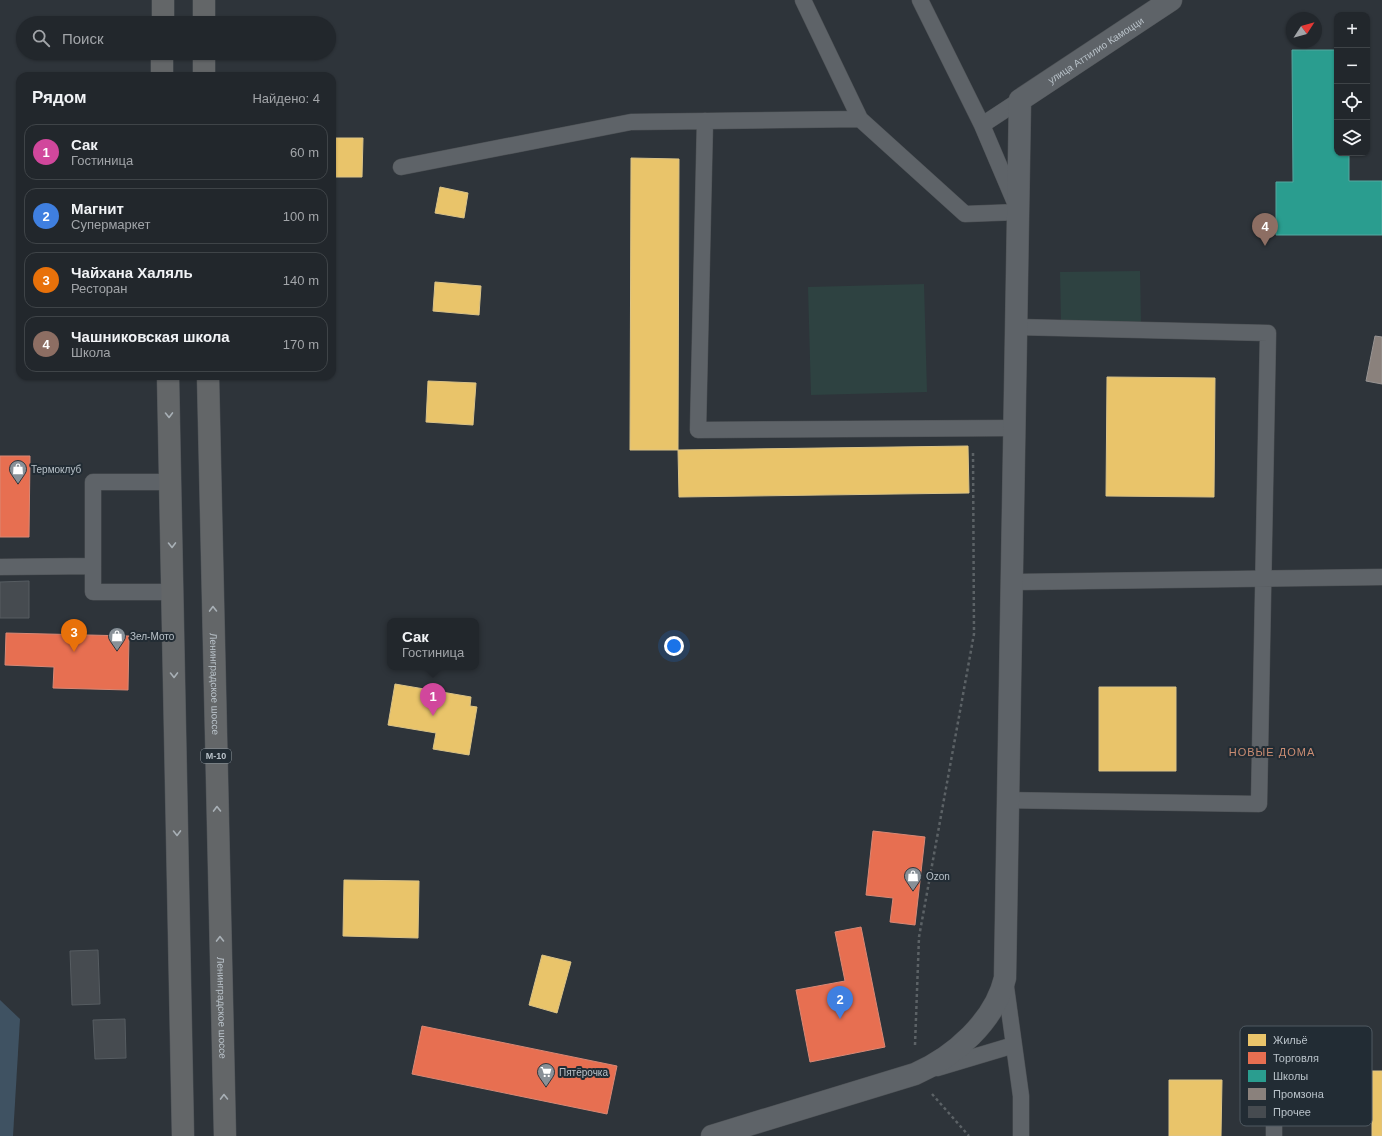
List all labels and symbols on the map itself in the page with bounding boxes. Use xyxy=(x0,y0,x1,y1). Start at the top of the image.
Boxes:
north arrow xyxy=(1286,12,1322,48)
street label: улица Аттилио Камоцци xyxy=(1046,15,1146,86)
pin: 4 xyxy=(1252,213,1278,246)
one-way arrow xyxy=(164,412,173,418)
shop icon: Термоклуб xyxy=(8,459,28,484)
place label: Термоклуб xyxy=(31,464,82,475)
one-way arrow xyxy=(168,542,176,548)
one-way arrow xyxy=(208,606,217,612)
pin: 3 xyxy=(61,619,87,652)
shop icon: Зел-Мото xyxy=(107,626,127,651)
place label: Зел-Мото xyxy=(130,631,175,642)
street label: Ленинградское шоссе xyxy=(208,633,221,735)
your location xyxy=(664,636,684,656)
one-way arrow xyxy=(170,672,178,678)
pin: 1 xyxy=(420,683,446,716)
district label: НОВЫЕ ДОМА xyxy=(1229,746,1315,758)
road number: М-10 xyxy=(201,749,231,763)
one-way arrow xyxy=(213,806,221,812)
one-way arrow xyxy=(173,830,181,836)
shop icon: Ozon xyxy=(903,866,923,891)
place label: Ozon xyxy=(926,871,950,882)
one-way arrow xyxy=(216,936,224,942)
street label: Ленинградское шоссе xyxy=(215,957,228,1059)
pin: 2 xyxy=(827,986,853,1019)
legend xyxy=(1240,1026,1372,1126)
text: Жильё xyxy=(1273,1034,1308,1046)
text: Торговля xyxy=(1273,1052,1319,1064)
supermarket icon: Пятёрочка xyxy=(536,1062,556,1087)
place label: Пятёрочка xyxy=(559,1067,608,1078)
text: Школы xyxy=(1273,1070,1308,1082)
text: Промзона xyxy=(1273,1088,1325,1100)
one-way arrow xyxy=(219,1094,228,1100)
text: Прочее xyxy=(1273,1106,1311,1118)

